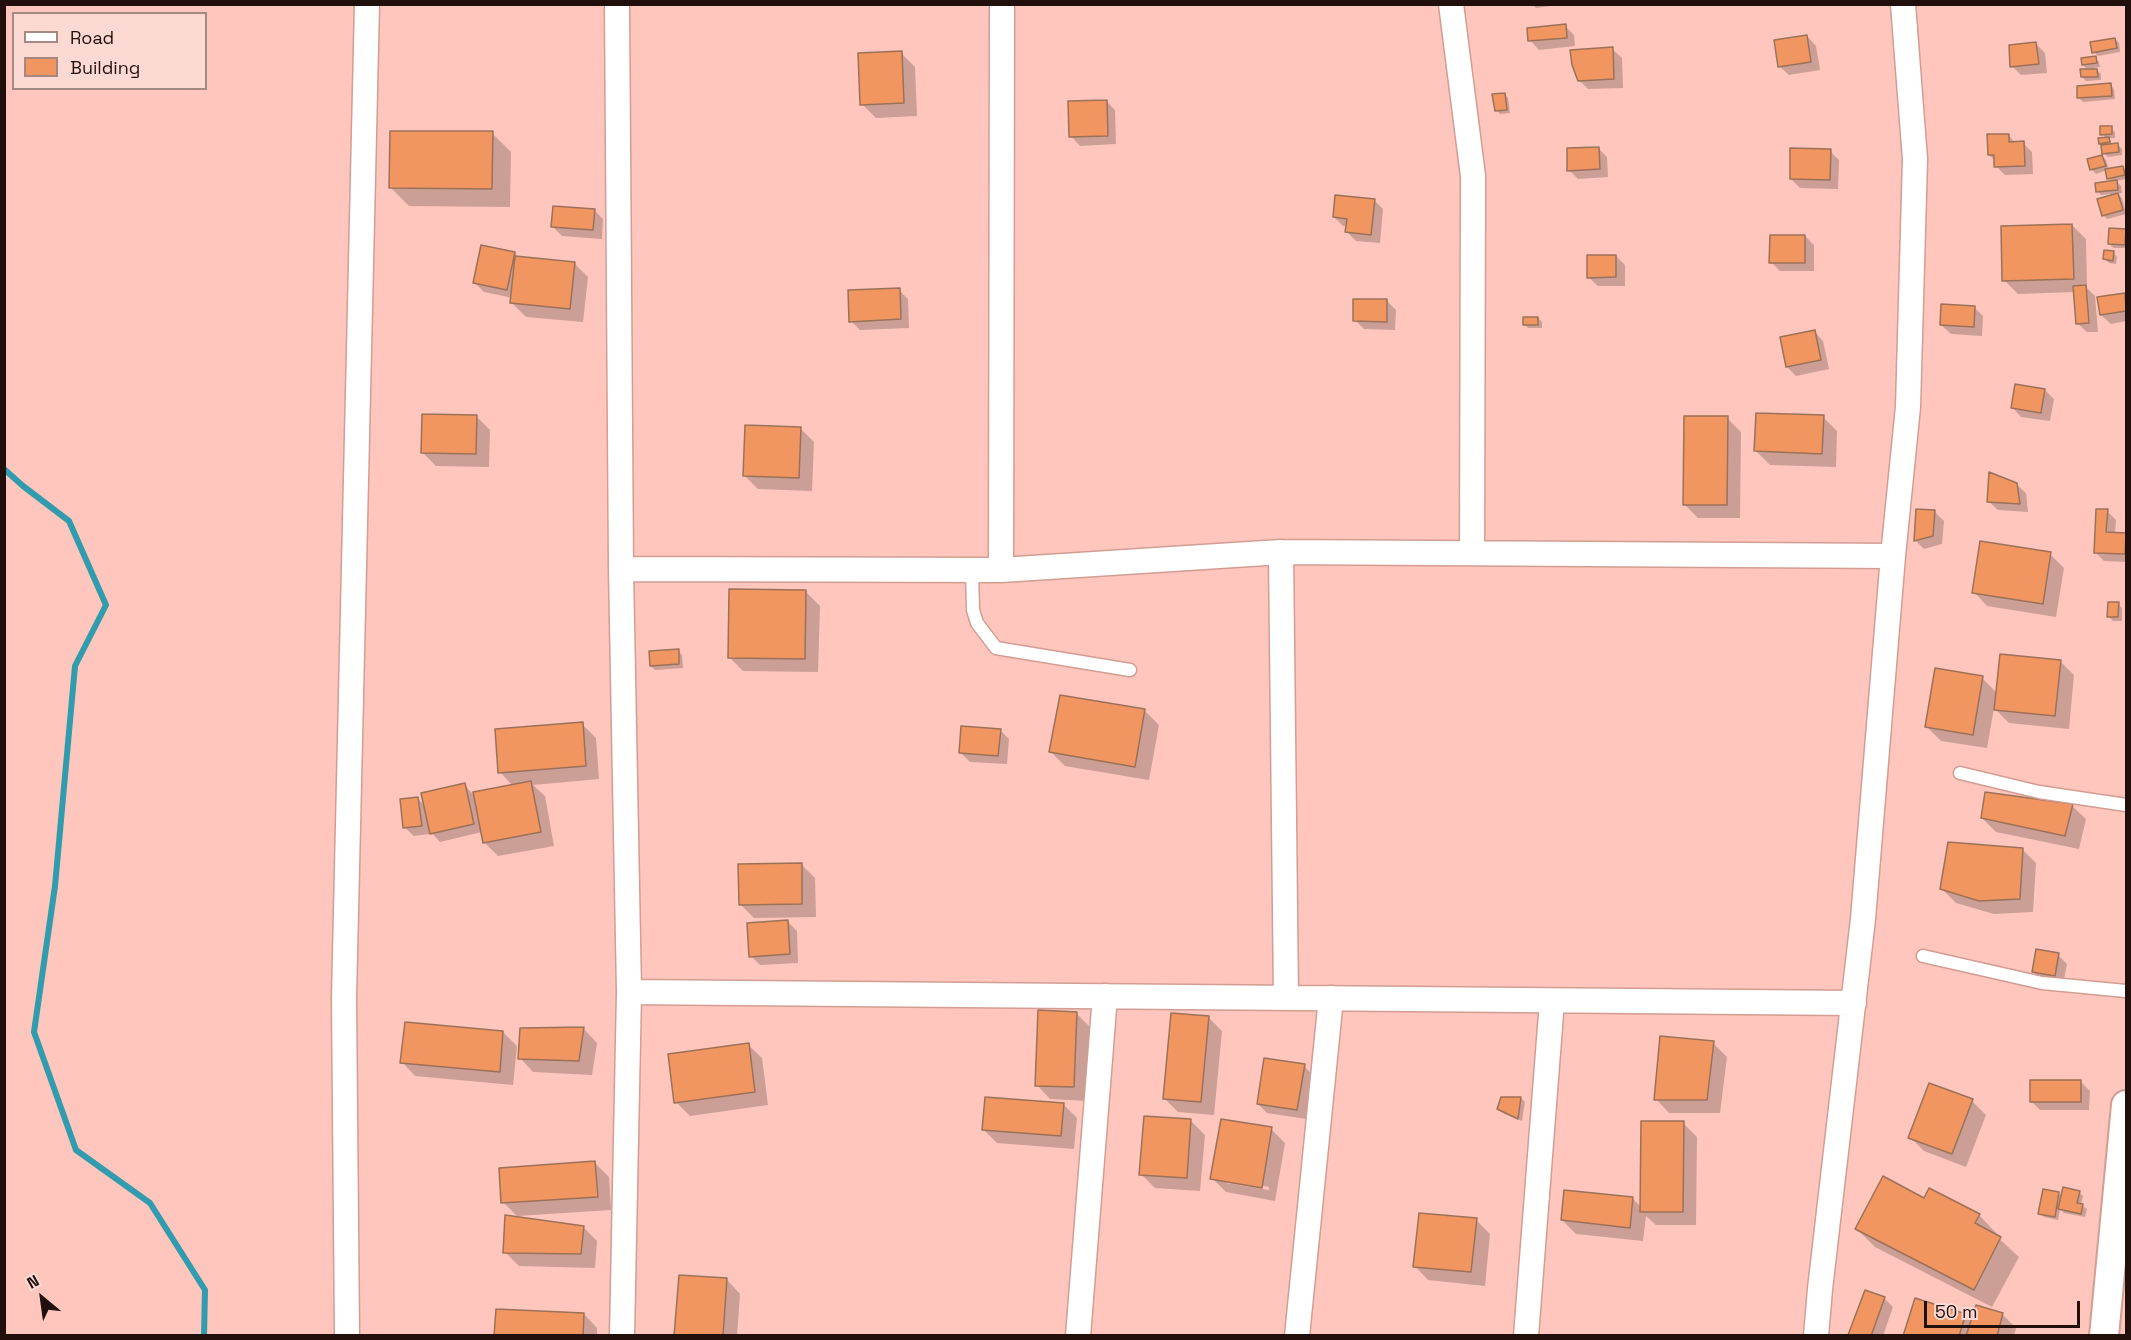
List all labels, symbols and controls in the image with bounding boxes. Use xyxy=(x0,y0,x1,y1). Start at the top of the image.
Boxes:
legend xyxy=(12,12,207,90)
text: Road xyxy=(70,26,114,49)
text: Building xyxy=(70,56,140,79)
north arrow xyxy=(12,1268,72,1328)
text: N xyxy=(23,1270,43,1294)
scale bar xyxy=(1927,1289,2083,1327)
text: 50 m xyxy=(1935,1300,1977,1323)

